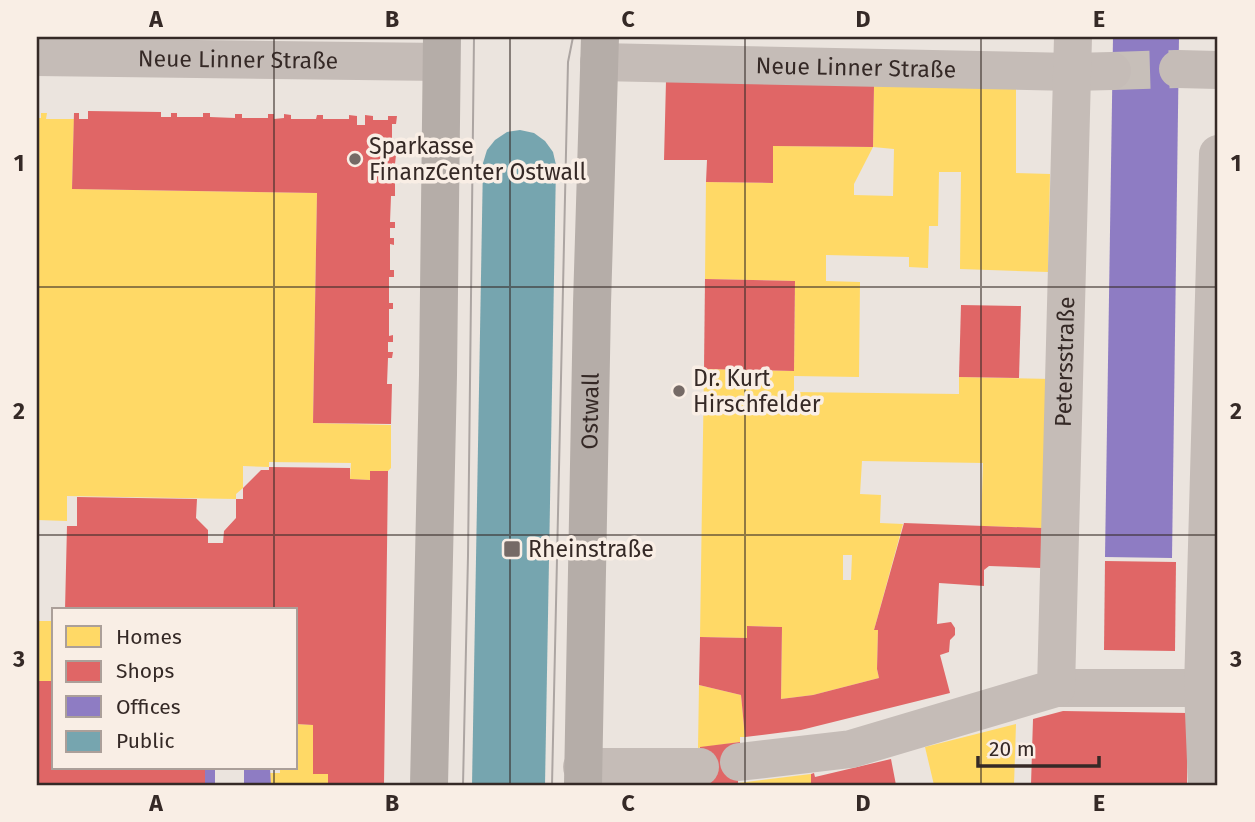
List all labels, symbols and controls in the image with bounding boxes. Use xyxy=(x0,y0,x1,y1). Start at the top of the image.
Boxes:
text: A xyxy=(148,5,163,33)
text: B xyxy=(385,5,399,33)
text: C xyxy=(621,5,635,33)
text: D xyxy=(856,5,871,33)
text: E xyxy=(1093,5,1105,33)
street label: Neue Linner Straße xyxy=(138,44,338,75)
street label: Neue Linner Straße xyxy=(755,51,956,84)
place label: Sparkasse FinanzCenter Ostwall xyxy=(369,132,587,186)
text: 1 xyxy=(14,149,24,177)
text: 1 xyxy=(1231,149,1241,177)
marker: Sparkasse FinanzCenter Ostwall xyxy=(347,151,363,167)
street label: Petersstraße xyxy=(1049,296,1080,427)
place label: Dr. Kurt Hirschfelder xyxy=(693,364,821,418)
street label: Ostwall xyxy=(575,372,605,450)
marker: Dr. Kurt Hirschfelder xyxy=(671,383,687,399)
text: 2 xyxy=(13,397,25,425)
text: 2 xyxy=(1230,397,1242,425)
place label: Rheinstraße xyxy=(528,535,654,563)
marker: Rheinstraße xyxy=(502,539,522,559)
legend xyxy=(52,608,298,770)
text: Homes xyxy=(116,624,182,650)
text: 3 xyxy=(12,645,25,673)
text: 3 xyxy=(1229,645,1242,673)
text: Shops xyxy=(116,658,174,684)
text: Offices xyxy=(116,694,181,720)
scale bar xyxy=(978,724,1099,768)
text: Public xyxy=(116,728,174,754)
text: 20 m xyxy=(989,736,1035,762)
text: A xyxy=(148,789,163,817)
text: B xyxy=(385,789,399,817)
text: C xyxy=(621,789,635,817)
text: D xyxy=(856,789,871,817)
text: E xyxy=(1093,789,1105,817)

